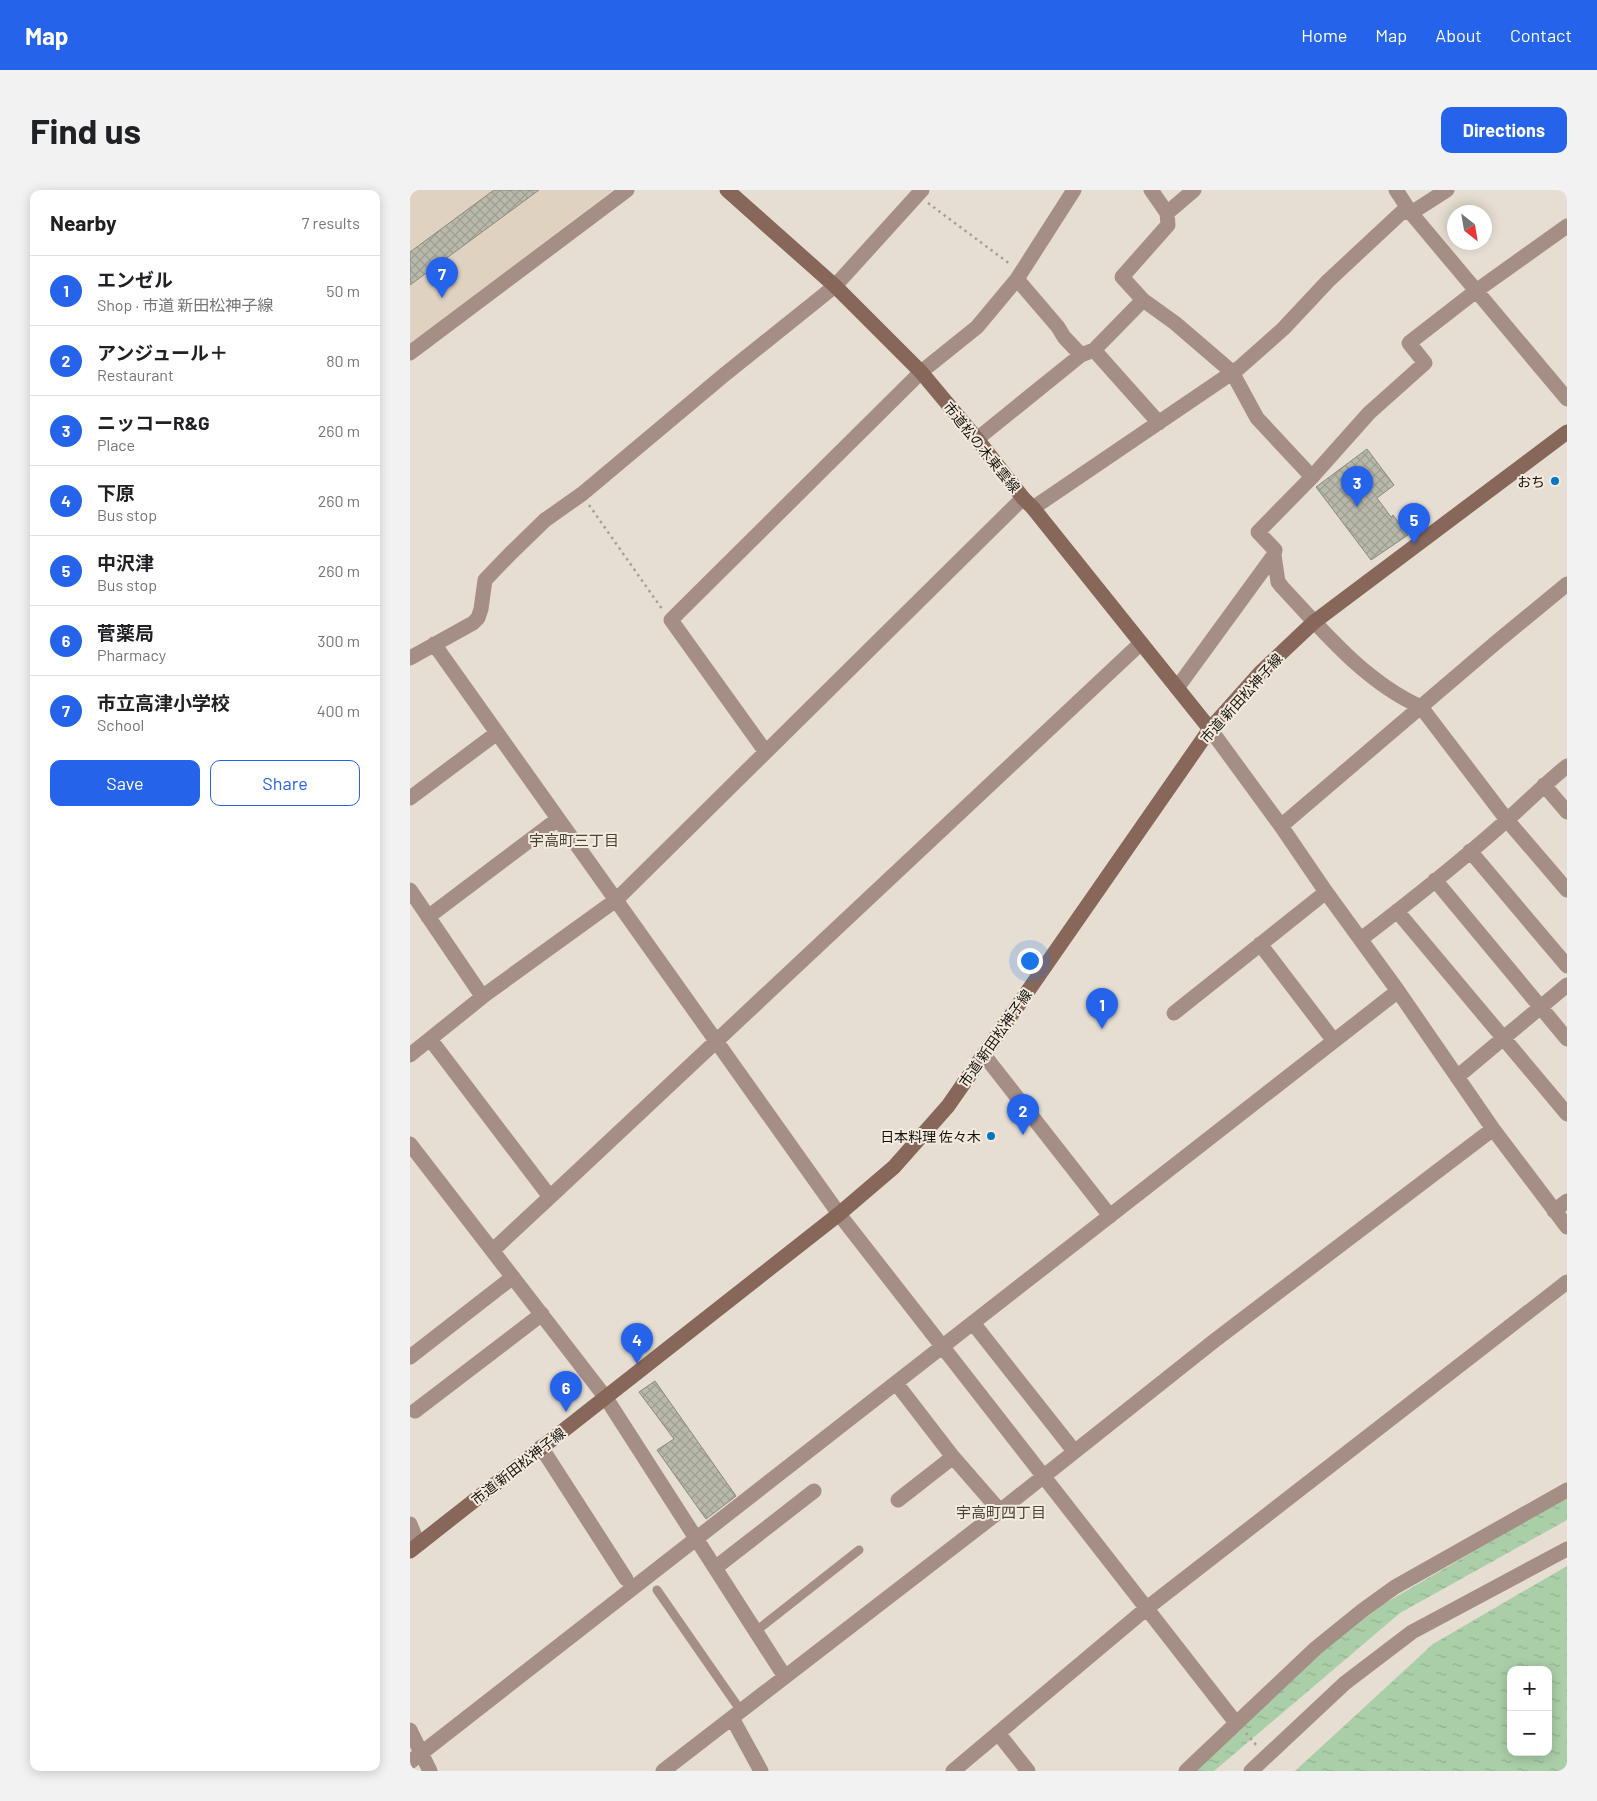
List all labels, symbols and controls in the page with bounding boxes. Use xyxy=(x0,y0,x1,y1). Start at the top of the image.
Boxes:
text: Map xyxy=(25,21,68,50)
text: Home xyxy=(1301,24,1347,46)
text: Map xyxy=(1375,24,1407,46)
text: About xyxy=(1435,24,1482,46)
text: Contact xyxy=(1510,24,1572,46)
button: Directions xyxy=(1441,107,1567,153)
text: Find us xyxy=(30,109,141,151)
north arrow xyxy=(1447,205,1492,250)
text: Nearby xyxy=(50,210,116,235)
text: 7 results xyxy=(302,213,360,232)
pin: 7 xyxy=(426,257,458,298)
text: エンゼル xyxy=(97,268,173,291)
text: 1 xyxy=(63,281,69,300)
text: 50 m xyxy=(326,281,360,300)
text: Shop · 市道 新田松神子線 xyxy=(97,295,273,314)
text: アンジュール＋ xyxy=(97,341,228,364)
text: 2 xyxy=(62,351,70,370)
text: 80 m xyxy=(326,351,360,370)
text: Restaurant xyxy=(97,365,174,384)
street label: 市道松の木東雲線 xyxy=(940,398,1024,496)
text: ニッコーR&G xyxy=(97,411,210,434)
text: 3 xyxy=(62,421,70,440)
text: 260 m xyxy=(318,421,360,440)
text: Place xyxy=(97,435,135,454)
pin: 3 xyxy=(1341,466,1373,507)
place label: おち xyxy=(1517,473,1545,490)
marker: おち xyxy=(1549,475,1561,487)
text: 下原 xyxy=(97,481,135,504)
text: 4 xyxy=(61,491,71,510)
text: 260 m xyxy=(318,491,360,510)
pin: 5 xyxy=(1398,503,1430,544)
text: Bus stop xyxy=(97,505,157,524)
text: 中沢津 xyxy=(97,551,154,574)
text: 5 xyxy=(62,561,70,580)
text: 260 m xyxy=(318,561,360,580)
text: Bus stop xyxy=(97,575,157,594)
text: 菅薬局 xyxy=(97,621,154,644)
text: 6 xyxy=(62,631,70,650)
text: 300 m xyxy=(317,631,360,650)
text: Pharmacy xyxy=(97,645,166,664)
street label: 市道 新田松神子線 xyxy=(1196,650,1286,746)
text: 市立高津小学校 xyxy=(97,691,230,714)
text: 7 xyxy=(62,701,70,720)
text: 400 m xyxy=(317,701,360,720)
text: School xyxy=(97,715,144,734)
button: Save xyxy=(50,760,200,806)
button: Share xyxy=(210,760,360,806)
district label: 宇高町三丁目 xyxy=(529,831,619,849)
your location xyxy=(1017,948,1043,974)
street label: 市道 新田松神子線 xyxy=(955,986,1035,1090)
pin: 1 xyxy=(1086,988,1118,1029)
pin: 2 xyxy=(1007,1094,1039,1135)
place label: 日本料理 佐々木 xyxy=(880,1128,981,1145)
marker: 日本料理 佐々木 xyxy=(985,1130,997,1142)
pin: 4 xyxy=(621,1323,653,1364)
pin: 6 xyxy=(550,1371,582,1412)
street label: 市道 新田松神子線 xyxy=(468,1424,568,1508)
district label: 宇高町四丁目 xyxy=(956,1503,1046,1521)
map controls xyxy=(1507,1666,1552,1756)
button: + xyxy=(1507,1666,1552,1711)
button: − xyxy=(1507,1711,1552,1756)

